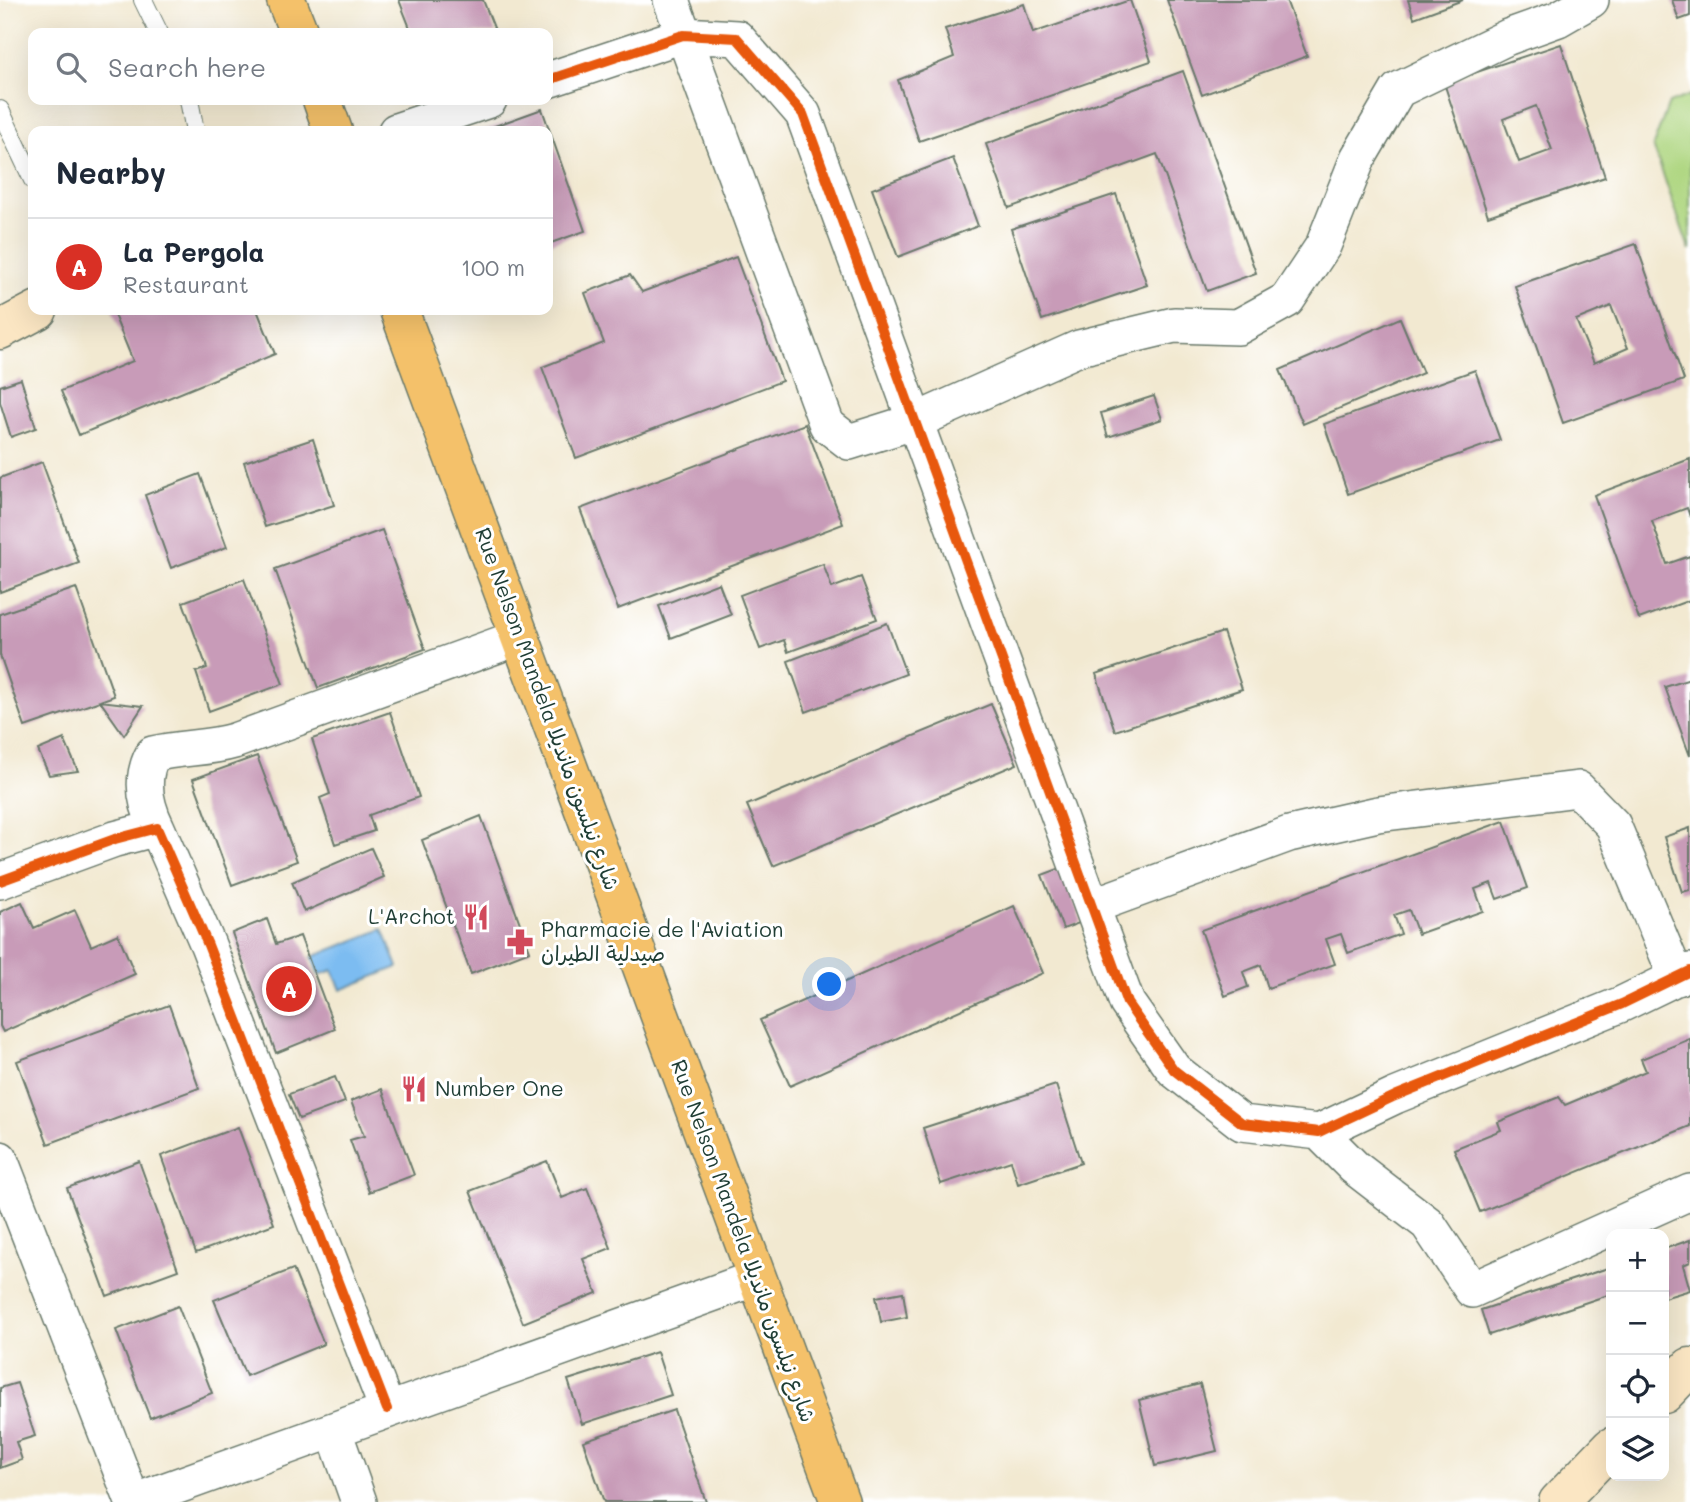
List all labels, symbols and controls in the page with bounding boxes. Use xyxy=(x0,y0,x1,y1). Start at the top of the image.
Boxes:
search box xyxy=(28,28,553,105)
icon: search xyxy=(52,48,90,86)
text: Search here xyxy=(108,50,266,84)
text: Nearby xyxy=(56,152,166,192)
text: La Pergola xyxy=(123,235,264,269)
text: A xyxy=(71,252,87,282)
text: 100 m xyxy=(461,252,525,282)
text: Restaurant xyxy=(123,269,249,299)
street label: Rue Nelson Mandela شارع نيلسون مانديلا xyxy=(467,523,627,895)
place label: L'Archot xyxy=(368,902,455,929)
restaurant icon: L'Archot xyxy=(461,902,491,932)
place label: Pharmacie de l'Aviation صيدلية الطيران xyxy=(541,915,783,966)
pharmacy icon: Pharmacie de l'Aviation صيدلية الطيران xyxy=(505,927,535,957)
pin: A xyxy=(266,963,312,1015)
your location xyxy=(812,967,846,1001)
street label: Rue Nelson Mandela شارع نيلسون مانديلا xyxy=(663,1055,823,1427)
restaurant icon: Number One xyxy=(399,1074,429,1104)
place label: Number One xyxy=(435,1074,564,1101)
map controls xyxy=(1606,1229,1669,1481)
button: + xyxy=(1606,1229,1669,1292)
button: − xyxy=(1606,1292,1669,1355)
button: locate xyxy=(1606,1355,1669,1418)
button: layers xyxy=(1606,1418,1669,1481)

